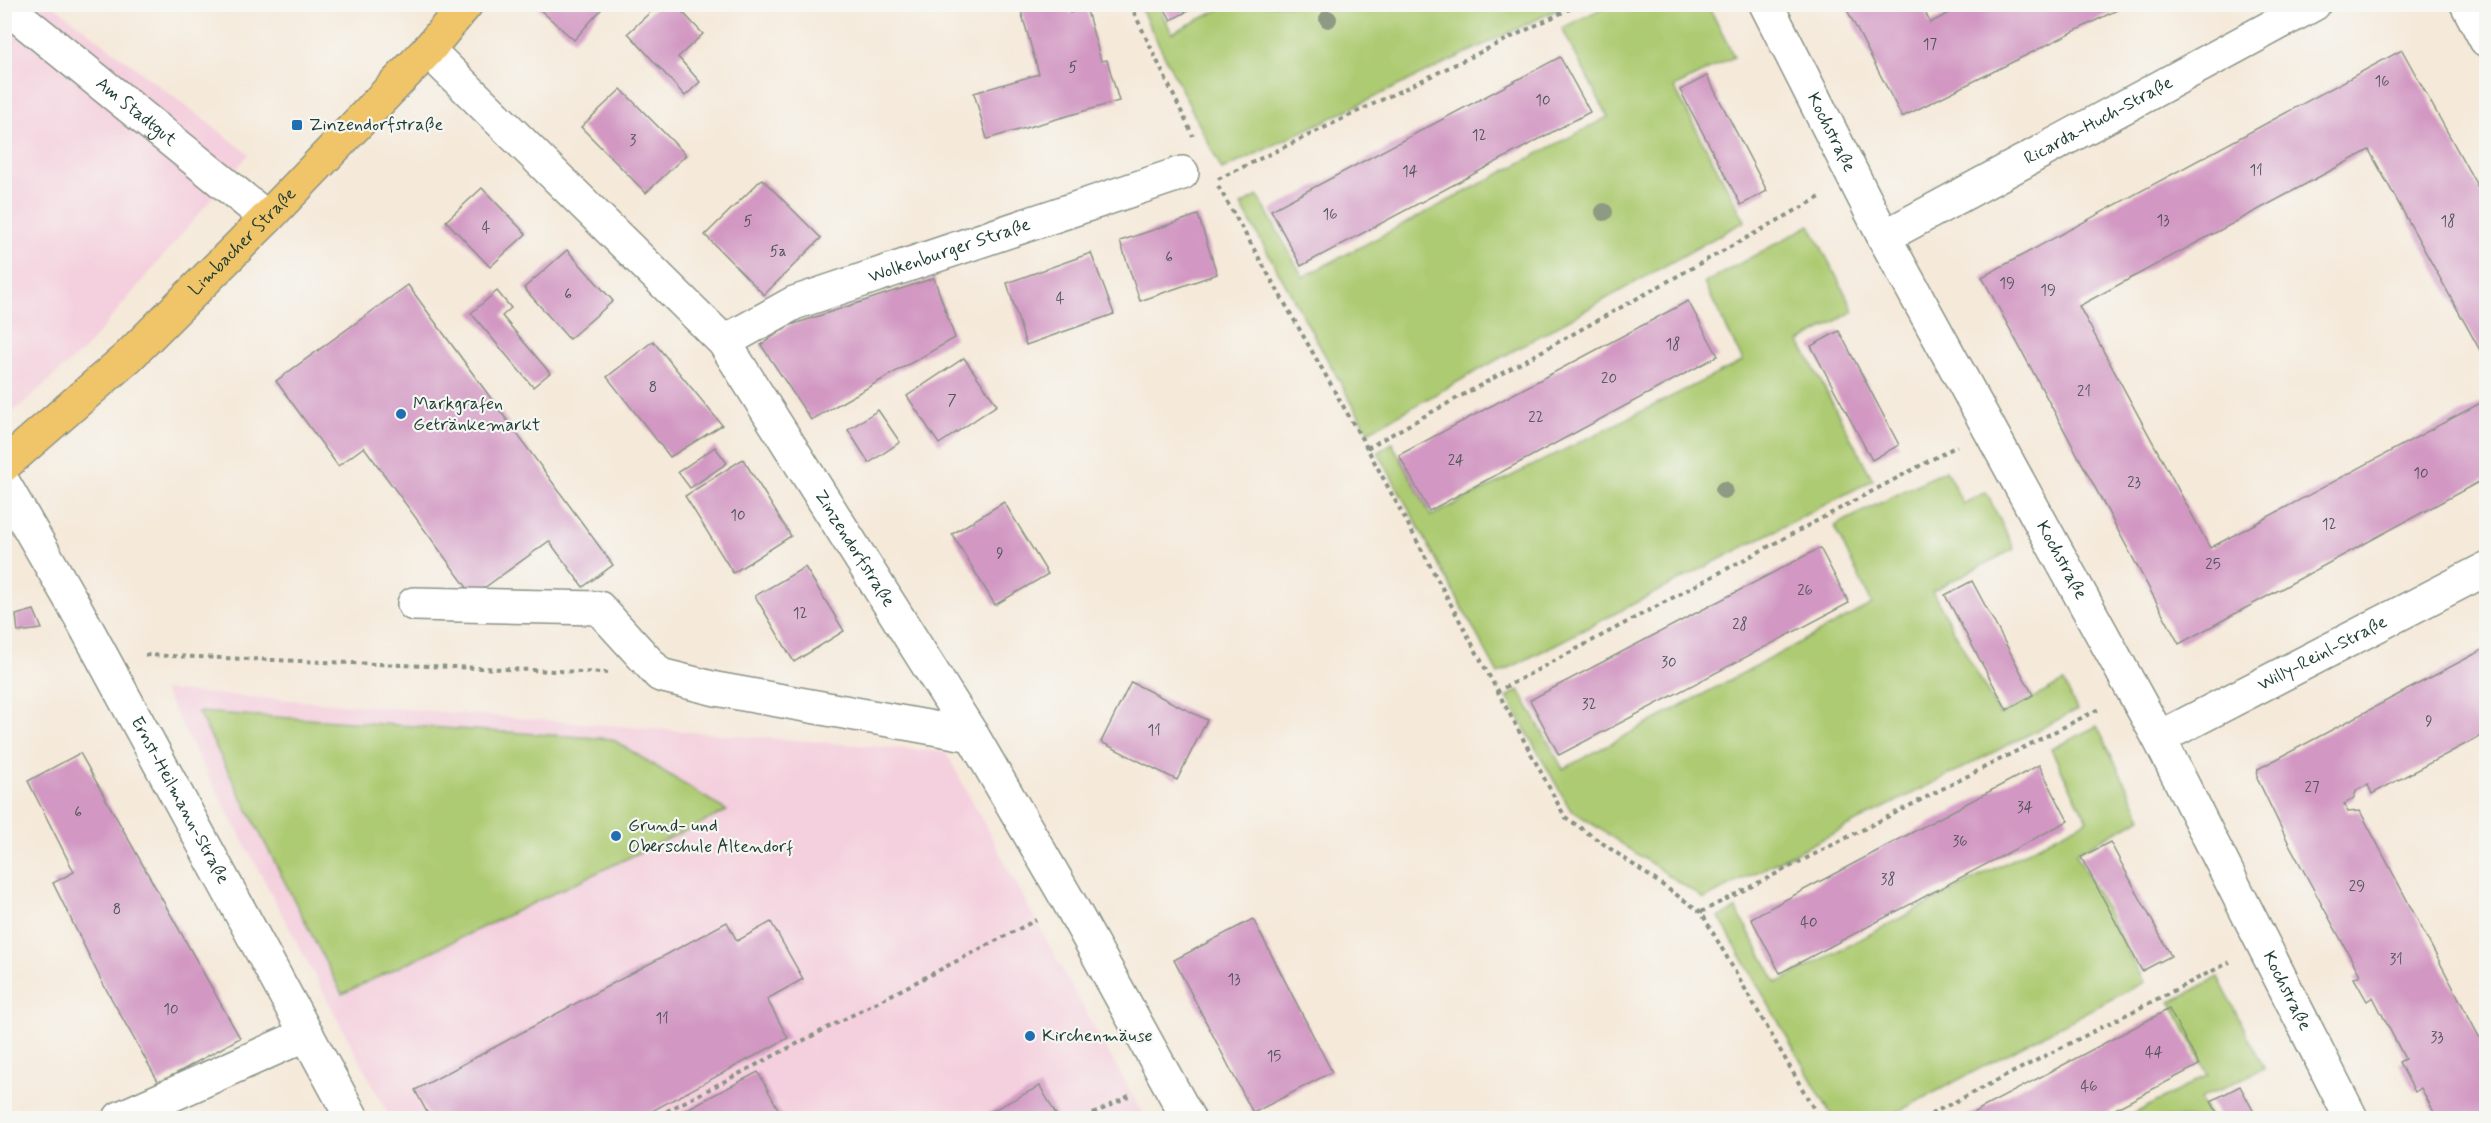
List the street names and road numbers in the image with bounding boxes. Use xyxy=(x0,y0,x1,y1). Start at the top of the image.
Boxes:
street label: Ricarda-Huch-Straße xyxy=(2020,71,2177,171)
street label: Am Stadtgut xyxy=(91,72,182,152)
street label: Kochstraße xyxy=(1801,89,1861,176)
street label: Limbacher Straße xyxy=(184,182,302,301)
street label: Wolkenburger Straße xyxy=(865,213,1034,289)
street label: Zinzendorfstraße xyxy=(808,485,900,612)
street label: Kochstraße xyxy=(2030,517,2093,604)
street label: Willy-Reinl-Straße xyxy=(2254,610,2391,697)
street label: Ernst-Heilmann-Straße xyxy=(125,712,235,889)
street label: Kochstraße xyxy=(2257,947,2317,1035)

